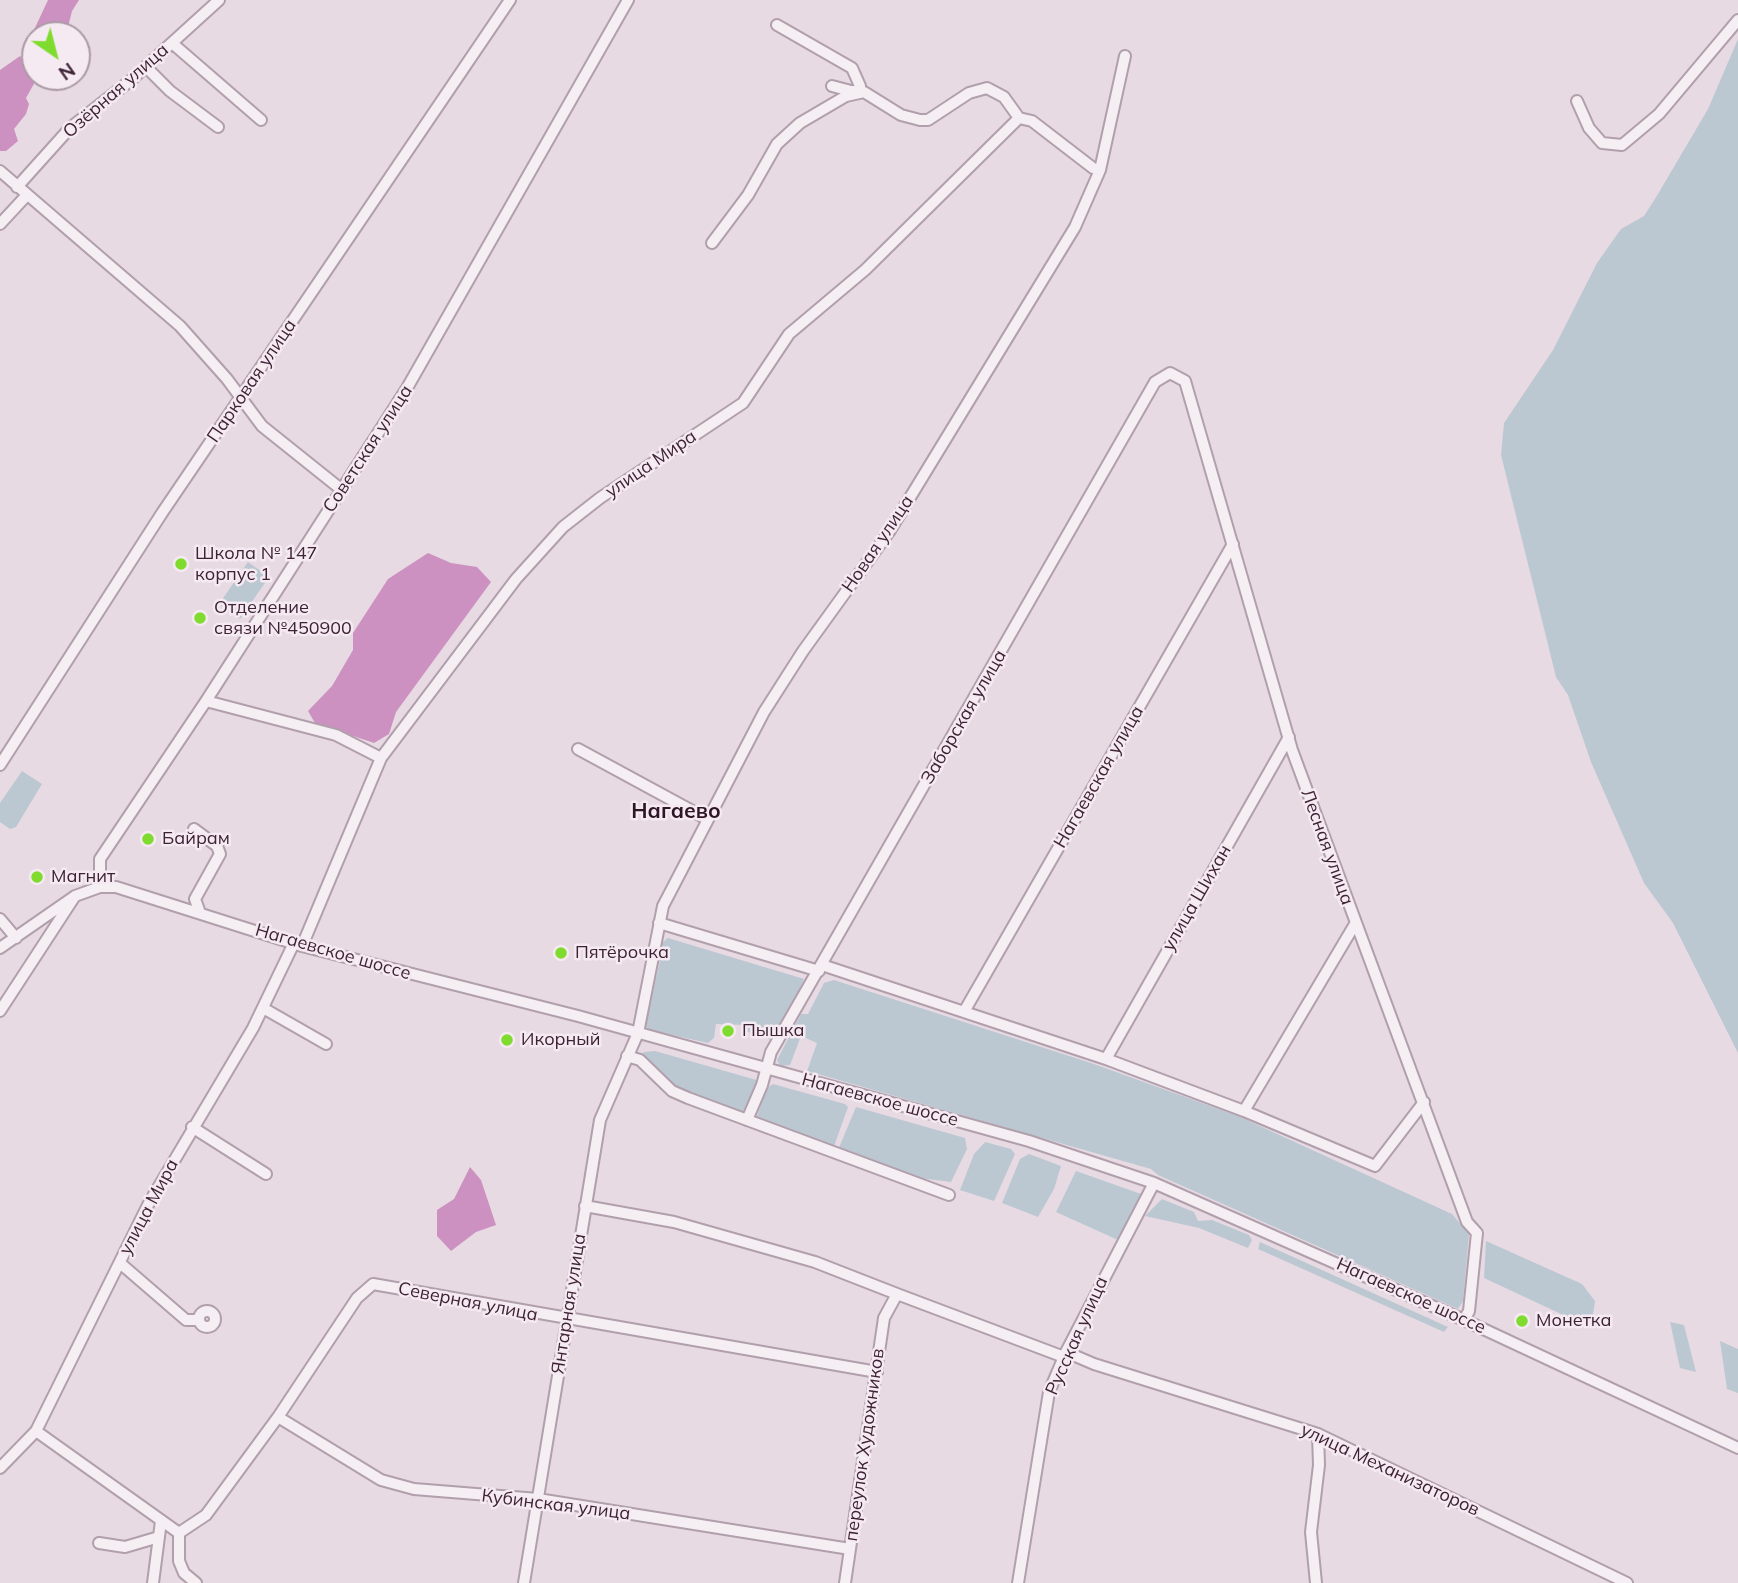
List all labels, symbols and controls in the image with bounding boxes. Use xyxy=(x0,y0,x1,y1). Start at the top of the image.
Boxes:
north arrow xyxy=(21,21,91,91)
street label: Озёрная улица xyxy=(59,39,173,143)
text: N xyxy=(54,58,80,86)
street label: Парковая улица xyxy=(203,315,301,447)
street label: Советская улица xyxy=(319,381,417,517)
street label: улица Мира xyxy=(601,426,701,502)
street label: Новая улица xyxy=(838,491,918,597)
place label: Школа № 147 корпус 1 xyxy=(195,543,317,586)
marker: Школа № 147 корпус 1 xyxy=(173,556,189,572)
place label: Отделение связи №450900 xyxy=(214,597,352,640)
marker: Отделение связи №450900 xyxy=(192,610,208,626)
street label: Заборская улица xyxy=(917,646,1011,788)
street label: Нагаевская улица xyxy=(1050,702,1148,852)
street label: Лесная улица xyxy=(1296,786,1358,908)
district label: Нагаево xyxy=(631,799,721,825)
place label: Байрам xyxy=(162,828,230,850)
marker: Байрам xyxy=(140,831,156,847)
street label: улица Шихан xyxy=(1158,841,1236,955)
place label: Магнит xyxy=(51,866,115,888)
marker: Магнит xyxy=(29,869,45,885)
street label: Нагаевское шоссе xyxy=(253,919,413,985)
place label: Пятёрочка xyxy=(575,942,669,964)
marker: Пятёрочка xyxy=(553,945,569,961)
place label: Пышка xyxy=(742,1020,805,1042)
marker: Пышка xyxy=(720,1023,736,1039)
place label: Икорный xyxy=(521,1029,600,1051)
marker: Икорный xyxy=(499,1032,515,1048)
street label: Нагаевское шоссе xyxy=(799,1069,961,1131)
street label: улица Мира xyxy=(115,1155,183,1259)
street label: Янтарная улица xyxy=(547,1232,591,1376)
street label: Нагаевское шоссе xyxy=(1333,1253,1489,1339)
street label: Русская улица xyxy=(1041,1273,1113,1399)
street label: Северная улица xyxy=(396,1278,540,1326)
place label: Монетка xyxy=(1536,1310,1611,1332)
marker: Монетка xyxy=(1514,1313,1530,1329)
street label: переулок Художников xyxy=(841,1347,889,1543)
street label: улица Механизаторов xyxy=(1297,1419,1483,1521)
street label: Кубинская улица xyxy=(480,1485,632,1525)

